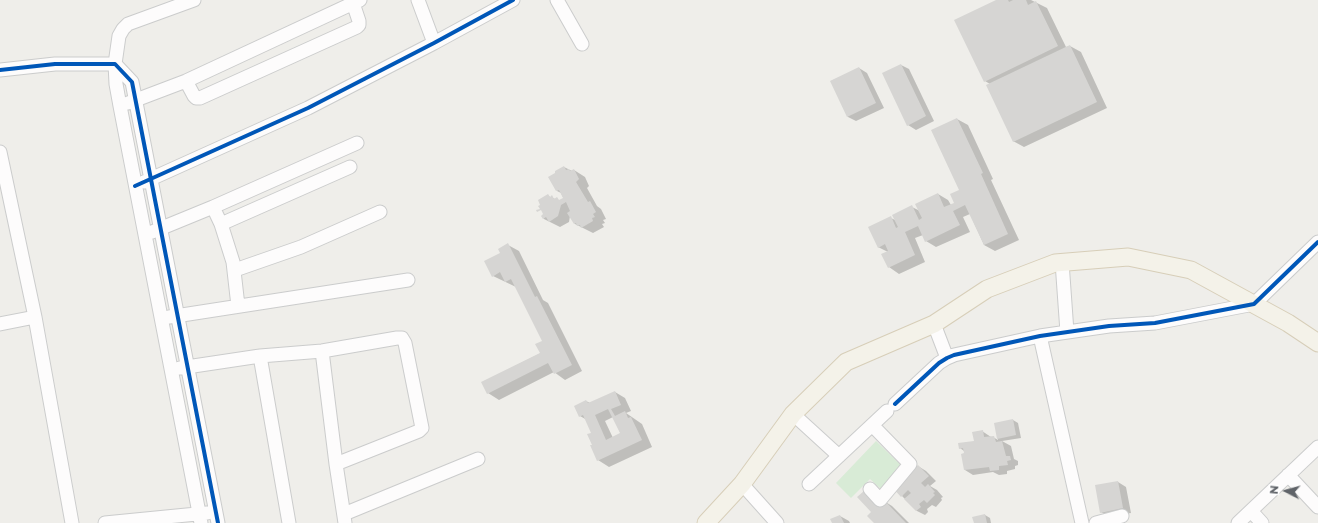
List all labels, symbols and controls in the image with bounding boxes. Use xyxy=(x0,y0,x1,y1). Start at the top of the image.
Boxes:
north arrow xyxy=(1266,471,1306,511)
text: N xyxy=(1267,485,1281,495)

